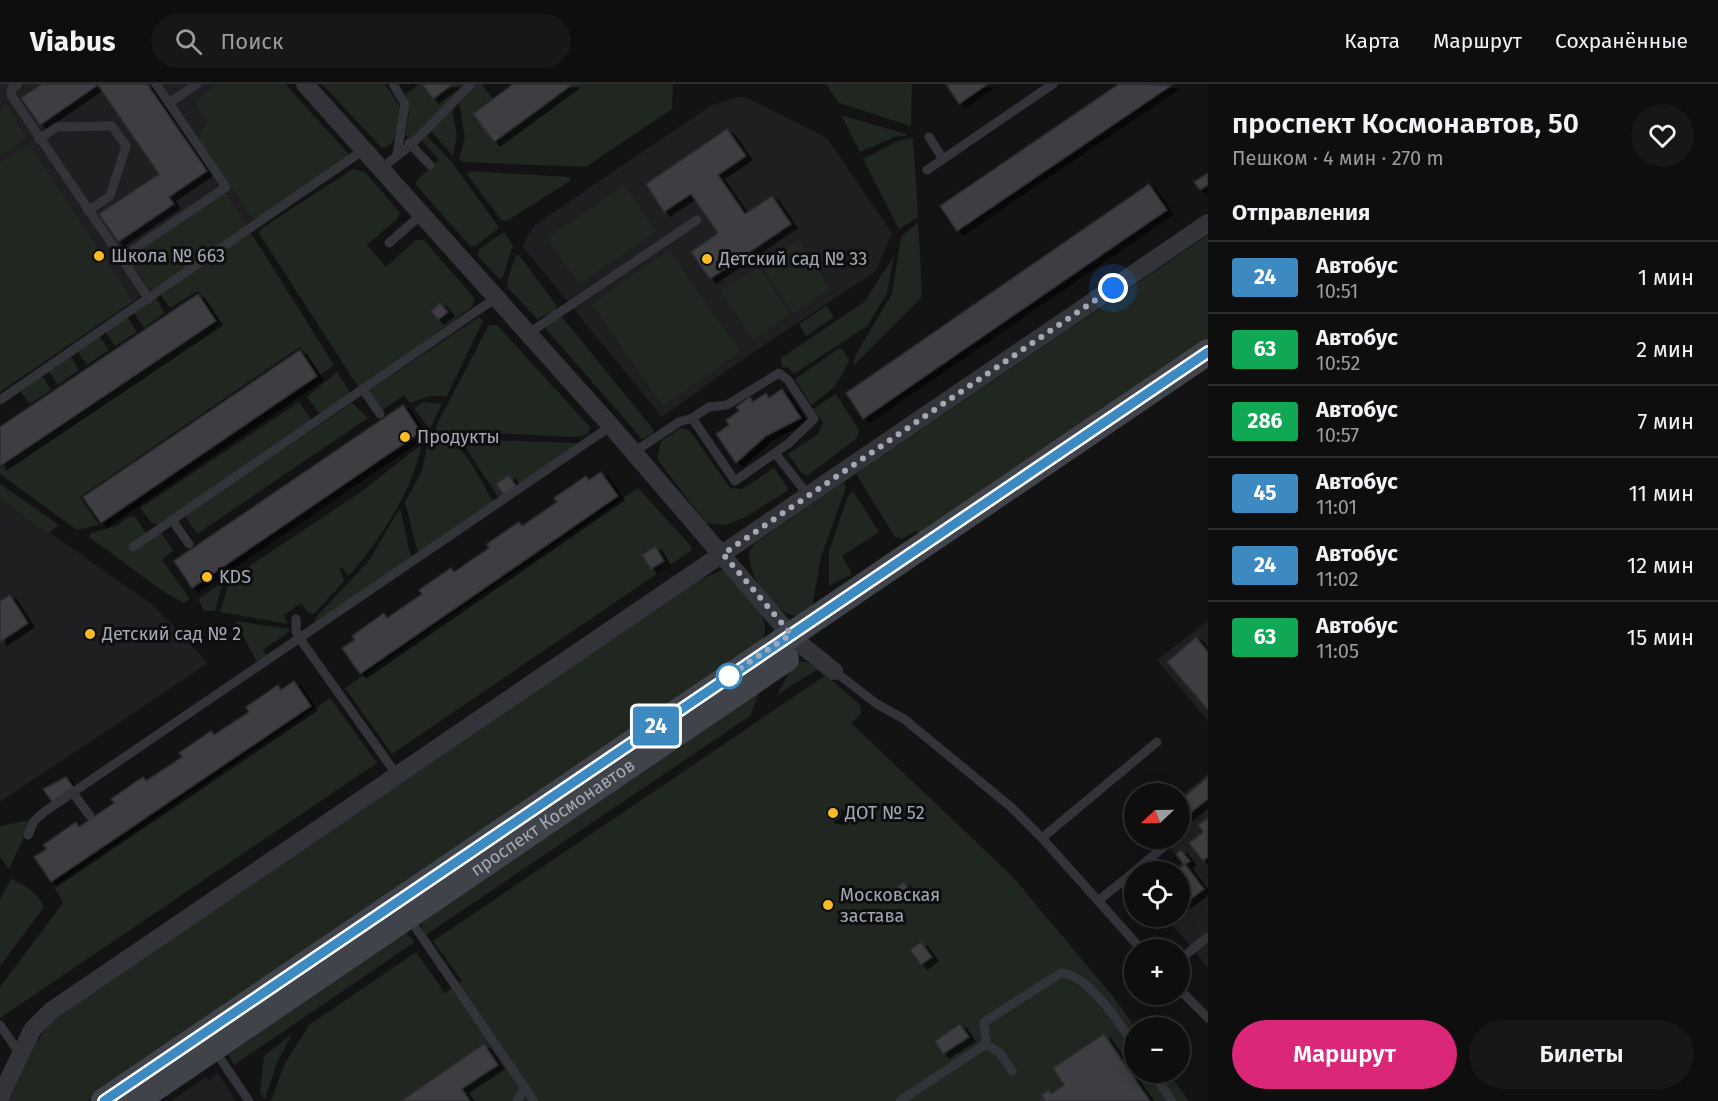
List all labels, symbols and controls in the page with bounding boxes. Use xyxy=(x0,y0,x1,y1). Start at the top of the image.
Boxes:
search box xyxy=(151,14,571,68)
text: Viabus xyxy=(30,25,115,58)
icon: search xyxy=(172,25,205,58)
text: Поиск xyxy=(220,28,283,55)
text: Карта xyxy=(1344,28,1400,54)
text: Маршрут xyxy=(1433,28,1522,54)
text: Сохранённые xyxy=(1555,28,1688,54)
button: heart xyxy=(1631,104,1694,167)
text: проспект Космонавтов, 50 xyxy=(1232,107,1579,140)
text: Пешком · 4 мин · 270 m xyxy=(1232,146,1444,170)
text: Отправления xyxy=(1232,199,1370,226)
place label: Школа № 663 xyxy=(111,245,225,267)
place label: Детский сад № 33 xyxy=(718,248,867,270)
marker: Школа № 663 xyxy=(92,249,106,263)
marker: Детский сад № 33 xyxy=(700,252,714,266)
text: Автобус xyxy=(1316,252,1398,279)
text: 24 xyxy=(1254,264,1276,290)
text: 1 мин xyxy=(1638,264,1694,291)
your location xyxy=(1098,273,1128,303)
text: 10:51 xyxy=(1316,279,1358,303)
text: Автобус xyxy=(1316,324,1398,351)
text: 63 xyxy=(1254,336,1276,362)
text: 2 мин xyxy=(1636,336,1694,363)
text: 10:52 xyxy=(1316,351,1360,375)
text: Автобус xyxy=(1316,396,1398,423)
text: 286 xyxy=(1248,408,1282,434)
text: 7 мин xyxy=(1637,408,1694,435)
text: 10:57 xyxy=(1316,423,1359,447)
place label: Продукты xyxy=(417,426,500,448)
marker: Продукты xyxy=(398,430,412,444)
text: Автобус xyxy=(1316,468,1398,495)
text: 45 xyxy=(1254,480,1276,506)
text: 11 мин xyxy=(1628,480,1694,507)
text: 11:01 xyxy=(1316,495,1357,519)
text: Автобус xyxy=(1316,540,1398,567)
text: 24 xyxy=(1254,552,1276,578)
text: 12 мин xyxy=(1627,552,1694,579)
place label: KDS xyxy=(219,566,251,588)
text: 11:02 xyxy=(1316,567,1359,591)
marker: KDS xyxy=(200,570,214,584)
text: Автобус xyxy=(1316,612,1398,639)
place label: Детский сад № 2 xyxy=(101,623,241,645)
text: 63 xyxy=(1254,624,1276,650)
text: 15 мин xyxy=(1627,624,1694,651)
marker: Детский сад № 2 xyxy=(83,627,97,641)
text: 11:05 xyxy=(1316,639,1359,663)
unlabelled marker xyxy=(716,663,742,689)
line badge: 24 xyxy=(629,706,683,746)
text: 24 xyxy=(645,713,667,739)
street label: проспект Космонавтов xyxy=(466,754,639,881)
north arrow xyxy=(1124,783,1190,849)
map controls xyxy=(1124,783,1190,1083)
place label: ДОТ № 52 xyxy=(844,802,925,824)
marker: ДОТ № 52 xyxy=(826,806,840,820)
button: locate xyxy=(1124,861,1190,927)
place label: Московская застава xyxy=(840,884,940,927)
marker: Московская застава xyxy=(821,898,835,912)
button: + xyxy=(1124,939,1190,1005)
button: − xyxy=(1124,1017,1190,1083)
button: Маршрут xyxy=(1232,1020,1457,1089)
button: Билеты xyxy=(1469,1020,1694,1089)

